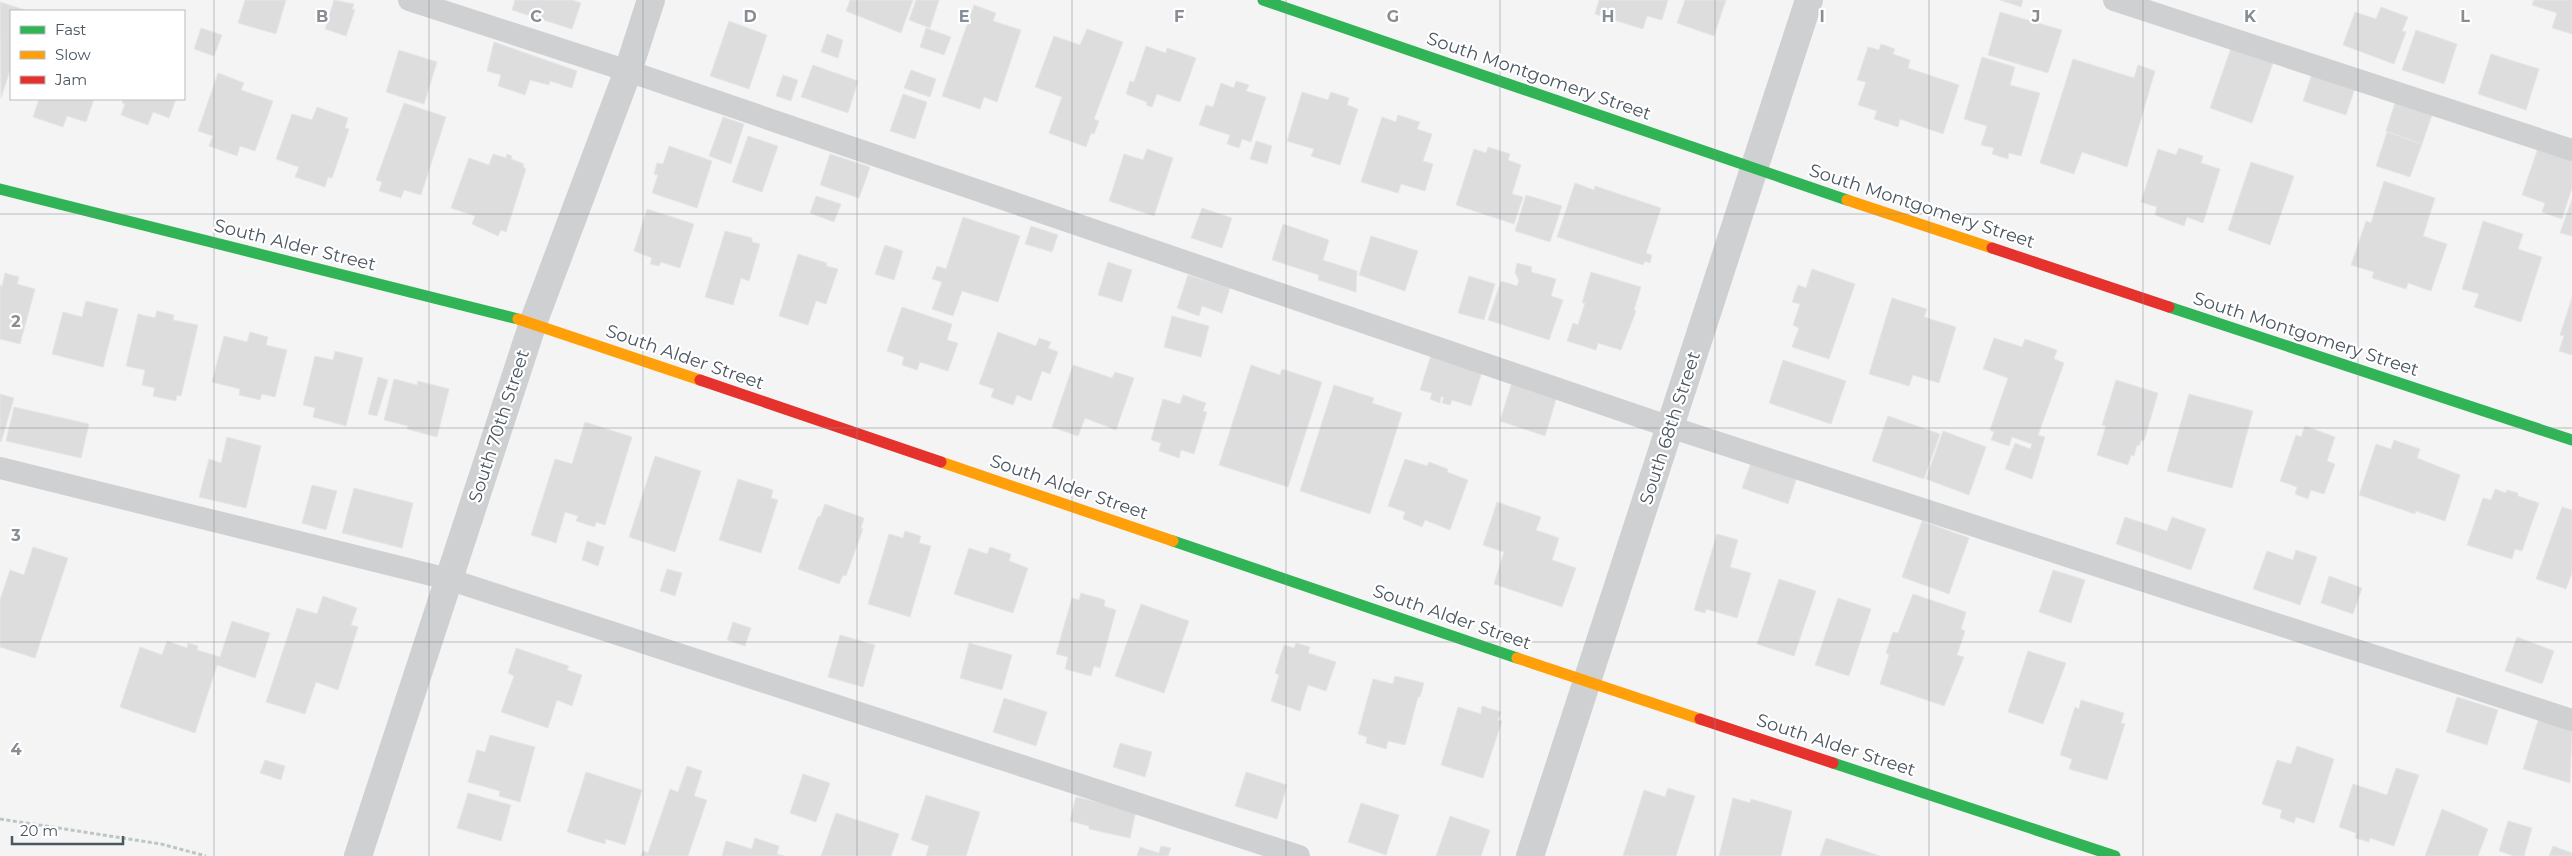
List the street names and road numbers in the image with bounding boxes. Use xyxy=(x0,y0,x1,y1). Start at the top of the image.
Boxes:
street label: South Montgomery Street xyxy=(1424,27,1654,125)
street label: South Montgomery Street xyxy=(1806,159,2038,253)
street label: South Alder Street xyxy=(212,214,378,276)
street label: South Montgomery Street xyxy=(2190,287,2422,381)
street label: South Alder Street xyxy=(603,320,767,394)
street label: South 70th Street xyxy=(464,347,534,505)
street label: South 68th Street xyxy=(1635,349,1705,507)
street label: South Alder Street xyxy=(987,450,1151,524)
street label: South Alder Street xyxy=(1370,580,1534,654)
street label: South Alder Street xyxy=(1754,709,1918,781)

